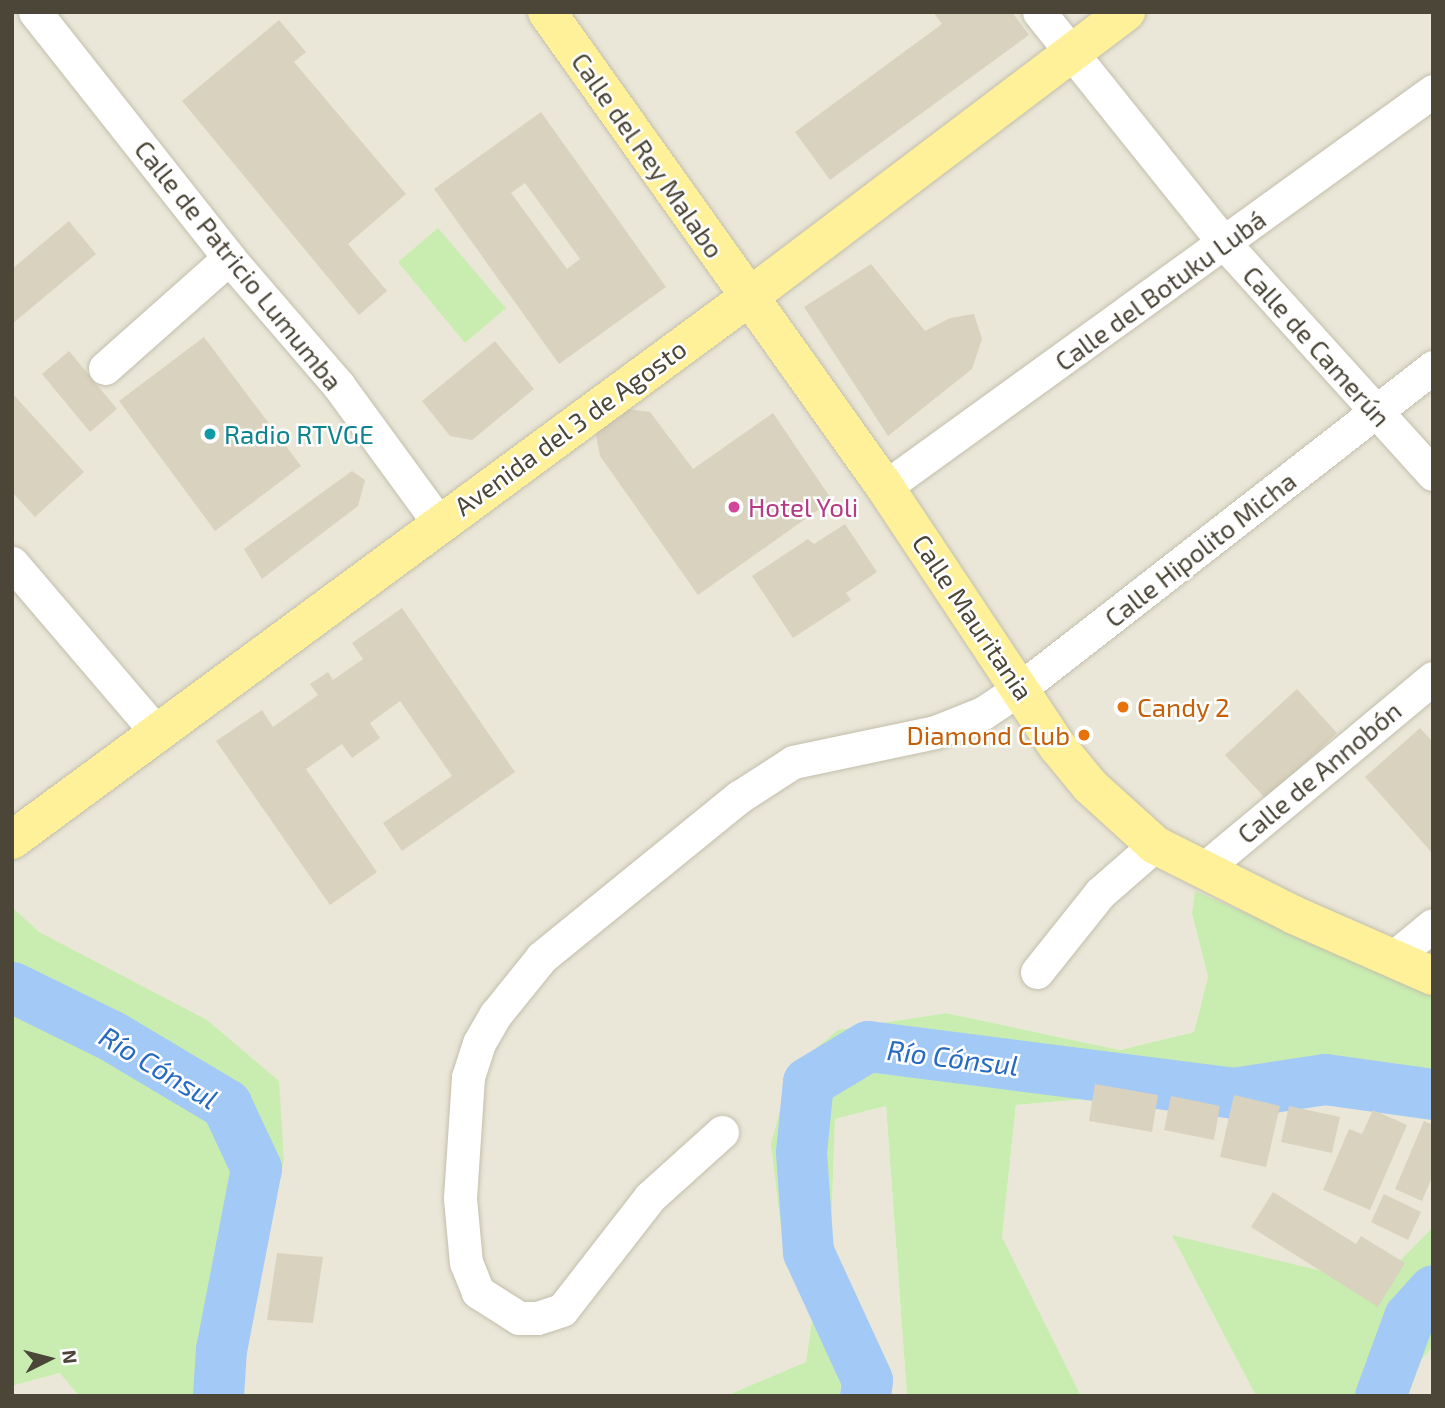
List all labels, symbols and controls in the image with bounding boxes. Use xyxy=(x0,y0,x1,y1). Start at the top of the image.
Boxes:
street label: Calle del Rey Malabo xyxy=(565,46,731,264)
street label: Calle de Patricio Lumumba xyxy=(129,134,349,396)
street label: Calle del Botuku Lubá xyxy=(1048,203,1272,377)
street label: Calle de Camerún xyxy=(1237,259,1397,433)
street label: Avenida del 3 de Agosto xyxy=(447,332,693,522)
place label: Radio RTVGE xyxy=(224,418,374,450)
marker: Radio RTVGE xyxy=(202,426,218,442)
street label: Calle Hipolito Micha xyxy=(1098,465,1302,633)
place label: Hotel Yoli xyxy=(748,491,860,523)
marker: Hotel Yoli xyxy=(726,499,742,515)
street label: Calle Mauritania xyxy=(906,528,1040,706)
place label: Candy 2 xyxy=(1137,691,1230,723)
street label: Calle de Annobón xyxy=(1231,694,1407,850)
marker: Candy 2 xyxy=(1115,699,1131,715)
place label: Diamond Club xyxy=(906,719,1070,751)
marker: Diamond Club xyxy=(1076,727,1092,743)
water label: Río Cónsul xyxy=(94,1019,224,1115)
water label: Río Cónsul xyxy=(885,1032,1021,1082)
north arrow xyxy=(14,1324,84,1394)
text: N xyxy=(58,1349,83,1365)

